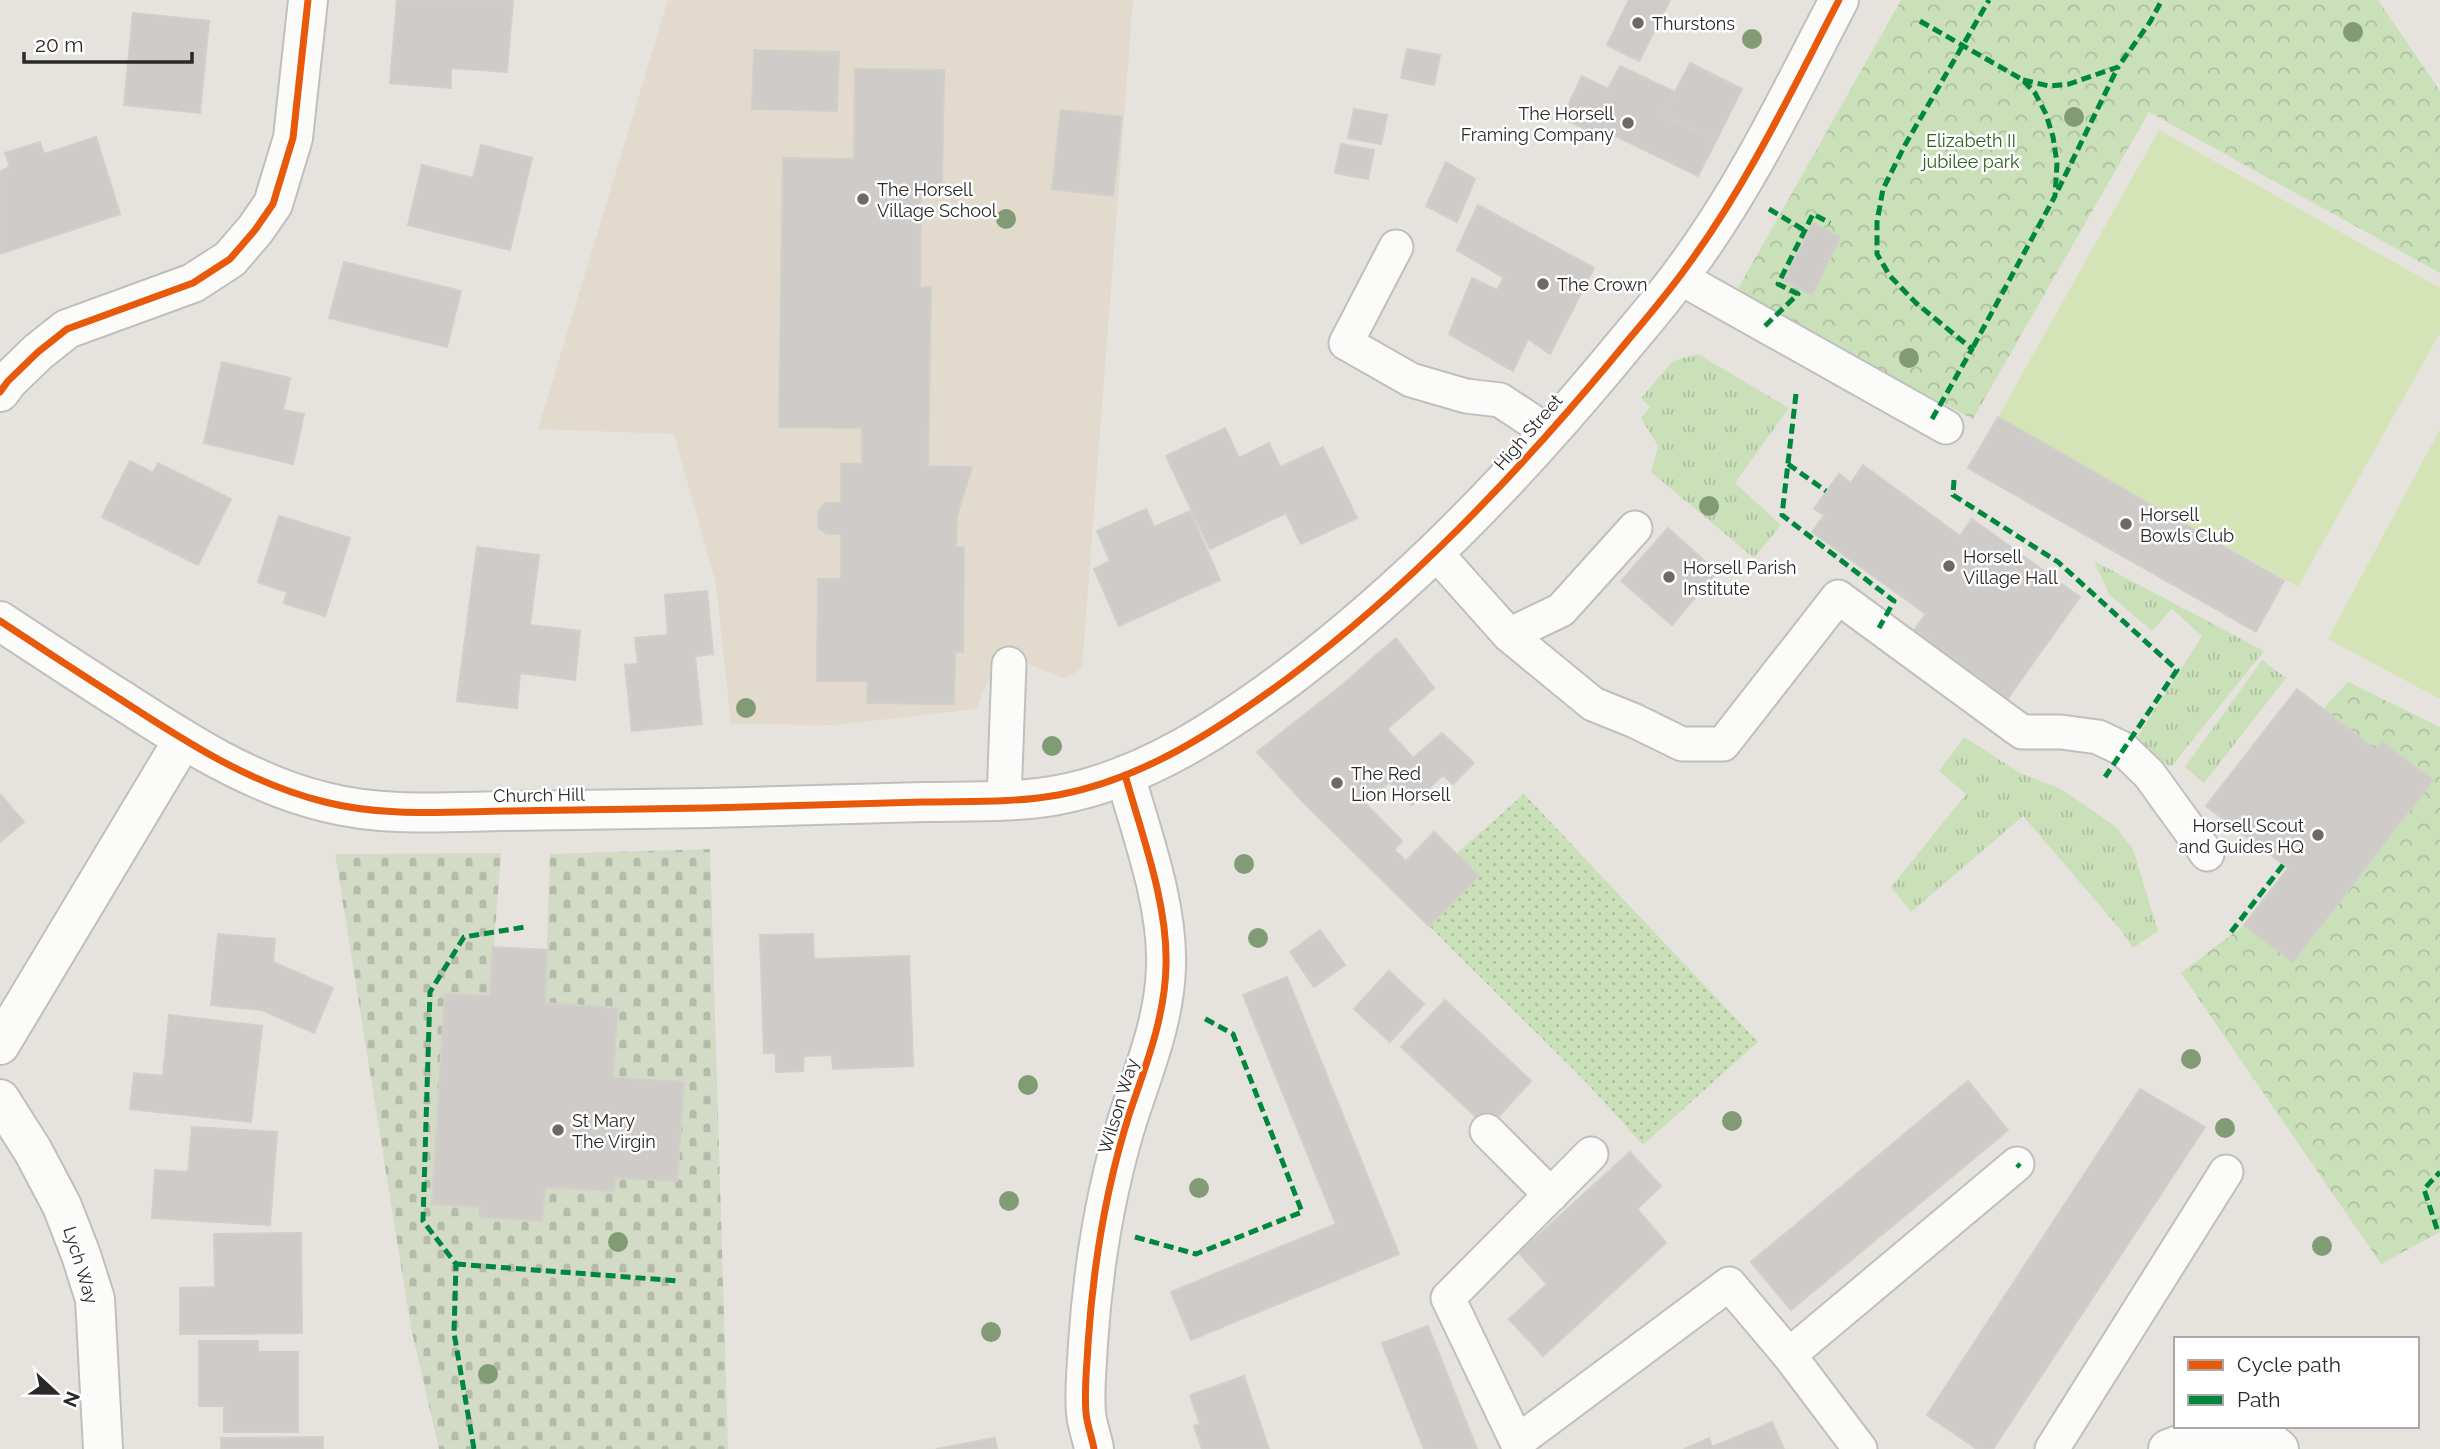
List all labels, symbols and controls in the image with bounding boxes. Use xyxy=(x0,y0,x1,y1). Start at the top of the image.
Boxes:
place label: Thurstons xyxy=(1652,13,1735,34)
marker: Thurstons xyxy=(1630,15,1646,31)
scale bar xyxy=(24,21,192,65)
text: 20 m xyxy=(35,32,83,57)
place label: The Horsell Framing Company xyxy=(1461,103,1614,145)
marker: The Horsell Framing Company xyxy=(1620,115,1636,131)
park label: Elizabeth II jubilee park xyxy=(1919,130,2020,172)
place label: The Horsell Village School xyxy=(877,179,997,221)
marker: The Horsell Village School xyxy=(855,191,871,207)
place label: The Crown xyxy=(1557,274,1648,295)
marker: The Crown xyxy=(1535,276,1551,292)
street label: High Street xyxy=(1489,390,1567,474)
place label: Horsell Bowls Club xyxy=(2140,504,2234,546)
marker: Horsell Bowls Club xyxy=(2118,516,2134,532)
place label: Horsell Village Hall xyxy=(1963,546,2058,588)
place label: Horsell Parish Institute xyxy=(1683,557,1797,599)
marker: Horsell Village Hall xyxy=(1941,558,1957,574)
marker: Horsell Parish Institute xyxy=(1661,569,1677,585)
place label: The Red Lion Horsell xyxy=(1351,763,1451,805)
marker: The Red Lion Horsell xyxy=(1329,775,1345,791)
street label: Church Hill xyxy=(493,784,585,806)
place label: Horsell Scout and Guides HQ xyxy=(2179,815,2304,857)
marker: Horsell Scout and Guides HQ xyxy=(2310,827,2326,843)
street label: Wilson Way xyxy=(1094,1056,1143,1156)
place label: St Mary The Virgin xyxy=(572,1110,656,1152)
marker: St Mary The Virgin xyxy=(550,1122,566,1138)
street label: Lych Way xyxy=(59,1224,103,1307)
legend xyxy=(2174,1337,2419,1428)
text: Cycle path xyxy=(2237,1352,2341,1377)
north arrow xyxy=(21,1358,91,1428)
text: Path xyxy=(2237,1387,2281,1412)
text: N xyxy=(59,1389,85,1410)

